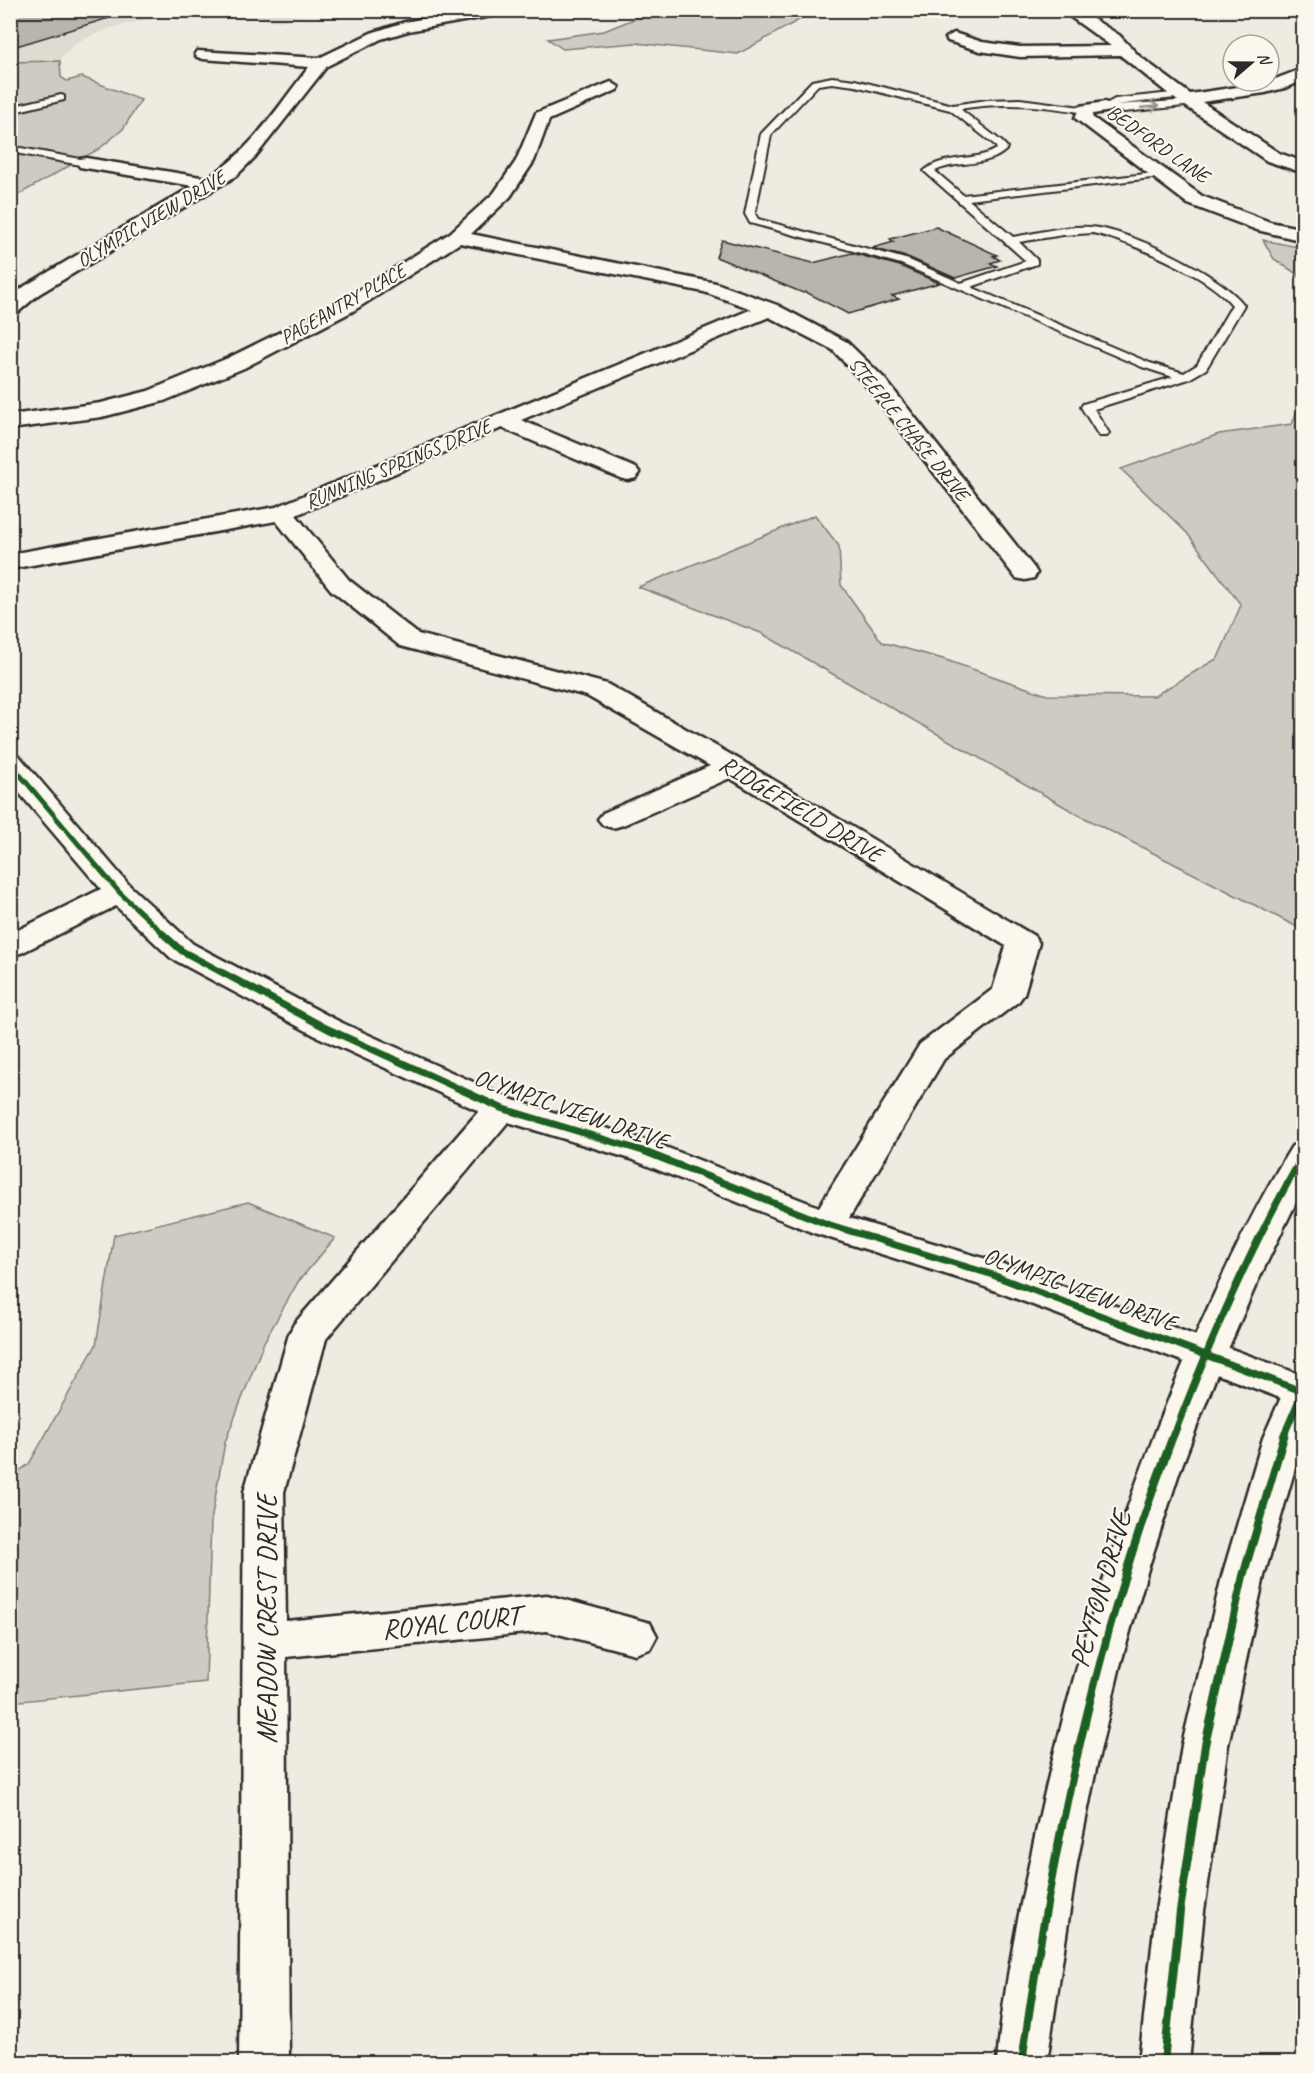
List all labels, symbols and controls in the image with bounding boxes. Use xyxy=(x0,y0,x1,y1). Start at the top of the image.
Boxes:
north arrow xyxy=(1221,33,1281,93)
text: N xyxy=(1253,50,1276,69)
street label: BEDFORD LANE xyxy=(1102,100,1216,190)
one-way arrow xyxy=(1139,101,1159,112)
street label: OLYMPIC VIEW DRIVE xyxy=(72,163,232,273)
street label: PAGEANTRY PLACE xyxy=(276,256,413,350)
street label: STEEPLE CHASE DRIVE xyxy=(843,352,976,508)
street label: RUNNING SPRINGS DRIVE xyxy=(301,412,498,515)
street label: RIDGEFIELD DRIVE xyxy=(714,749,890,871)
street label: OLYMPIC VIEW DRIVE xyxy=(470,1062,674,1157)
street label: OLYMPIC VIEW DRIVE xyxy=(980,1240,1183,1339)
street label: MEADOW CREST DRIVE xyxy=(249,1491,284,1744)
street label: PEYTON DRIVE xyxy=(1061,1504,1140,1671)
street label: ROYAL COURT xyxy=(380,1597,529,1647)

